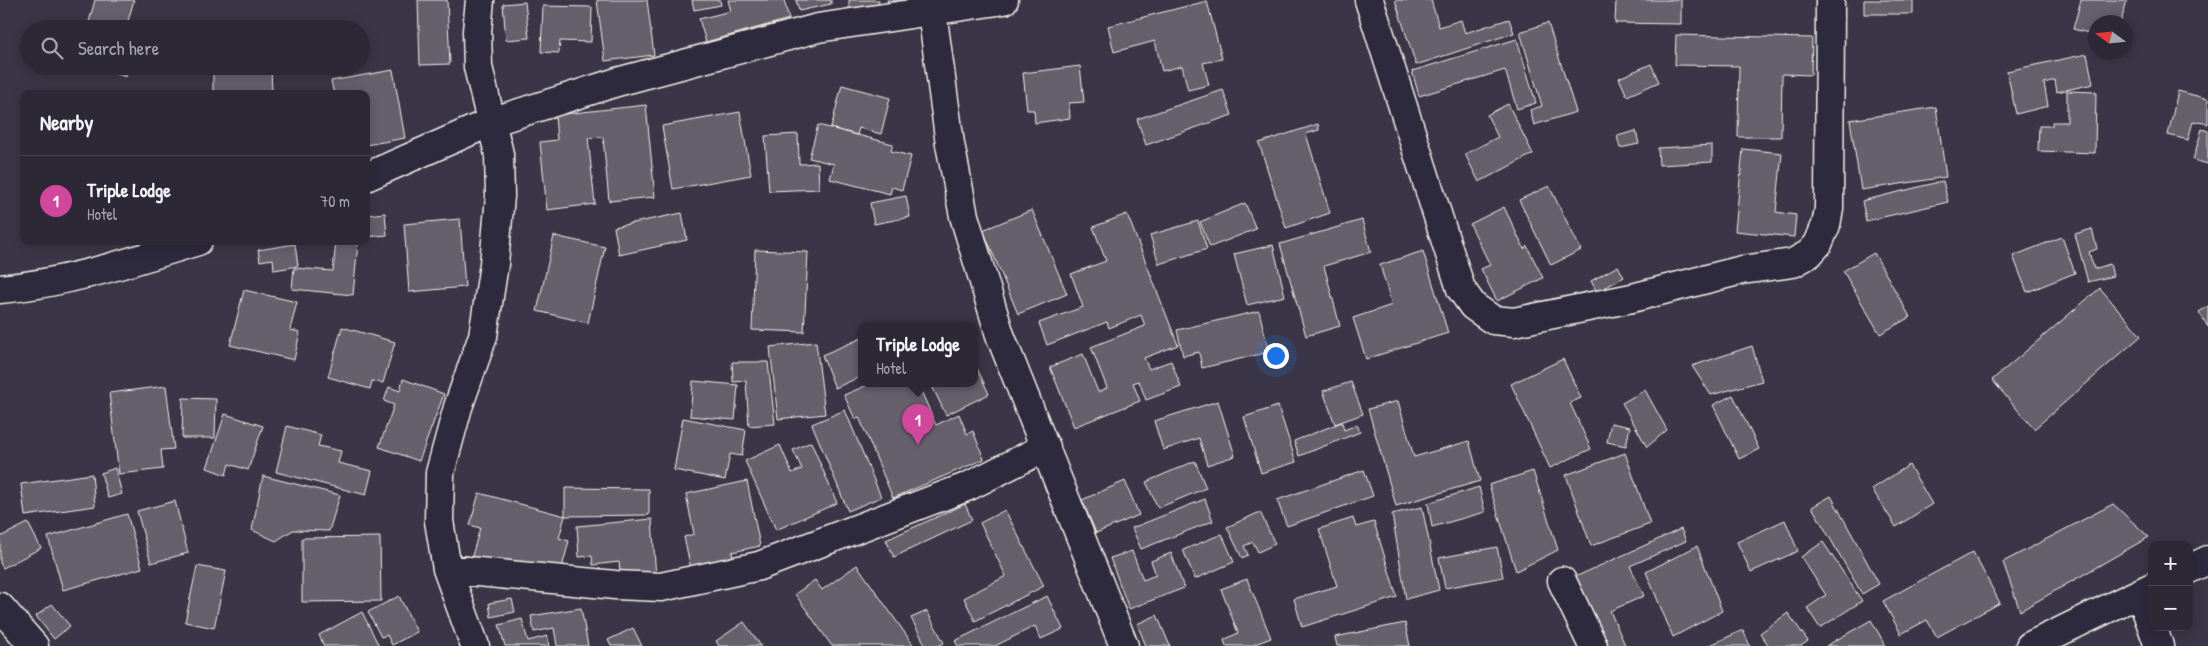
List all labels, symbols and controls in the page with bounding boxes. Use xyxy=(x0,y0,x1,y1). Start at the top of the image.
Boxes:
north arrow xyxy=(2088,15,2133,60)
search box xyxy=(20,20,370,75)
icon: search xyxy=(38,34,66,62)
text: Search here xyxy=(78,35,159,61)
text: Nearby xyxy=(40,108,93,137)
text: Triple Lodge xyxy=(87,177,171,203)
text: 1 xyxy=(53,190,59,212)
text: 70 m xyxy=(320,190,350,212)
text: Hotel xyxy=(87,203,117,225)
popup xyxy=(858,322,978,387)
text: Triple Lodge xyxy=(876,331,960,357)
your location xyxy=(1263,343,1289,369)
text: Hotel xyxy=(876,357,906,379)
pin: 1 xyxy=(902,404,934,445)
map controls xyxy=(2148,541,2193,631)
button: + xyxy=(2148,541,2193,586)
button: − xyxy=(2148,586,2193,631)

